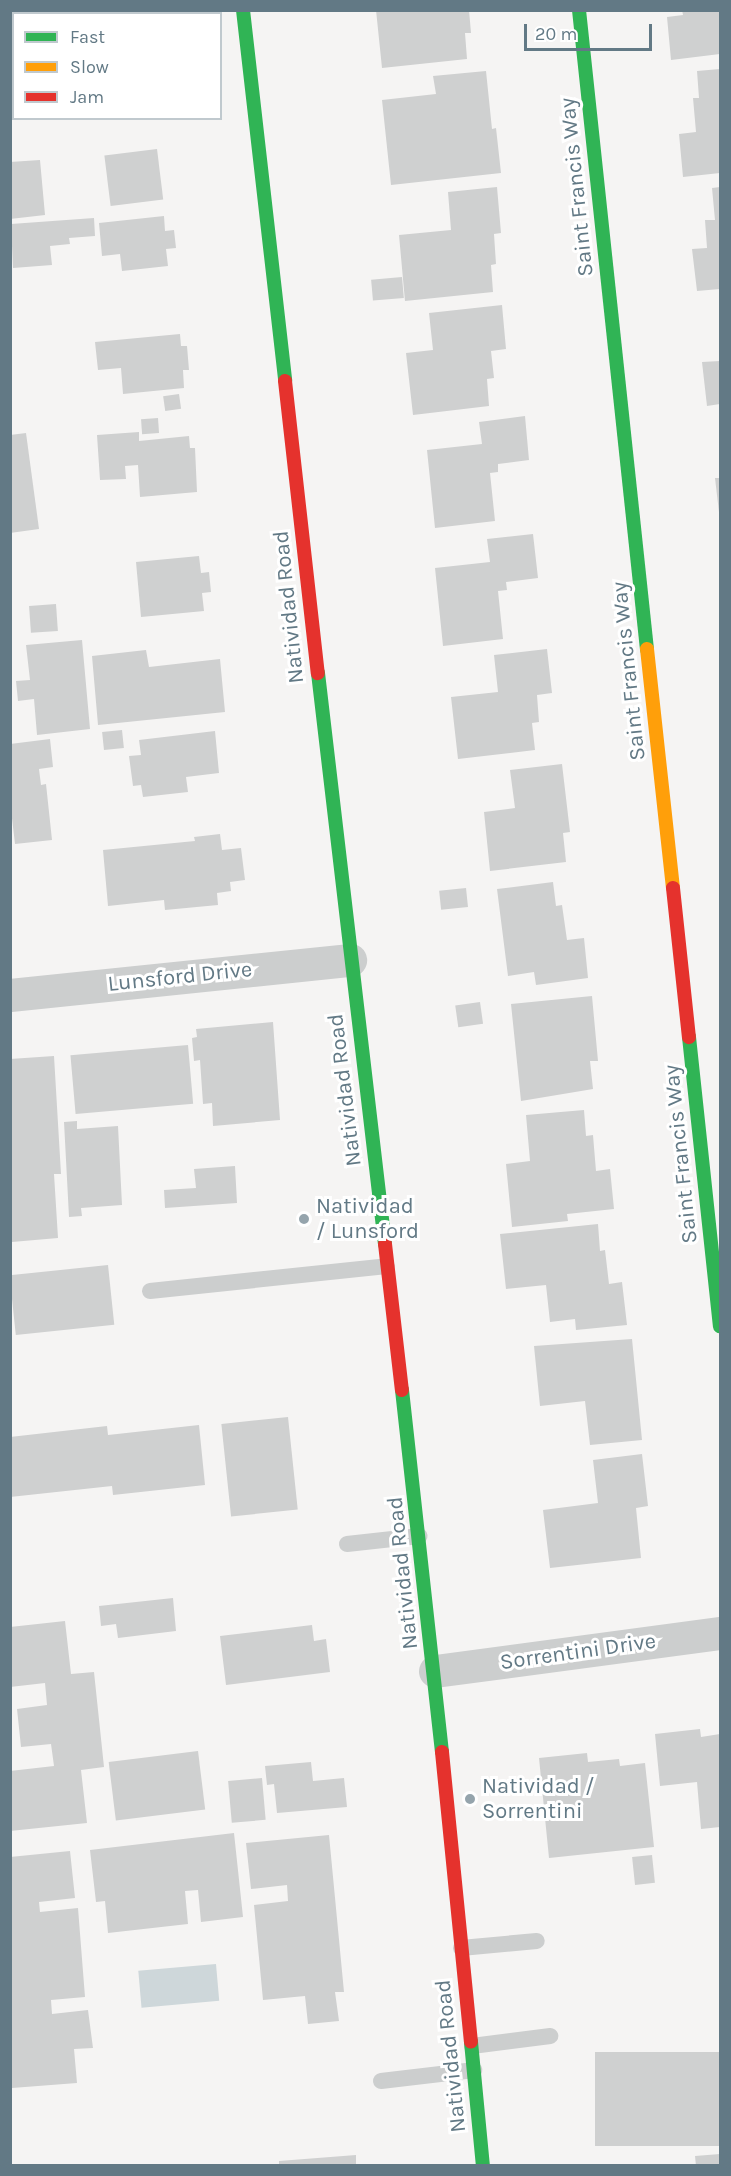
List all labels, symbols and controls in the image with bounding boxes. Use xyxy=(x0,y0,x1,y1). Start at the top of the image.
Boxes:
legend xyxy=(12,12,222,120)
scale bar xyxy=(527,12,654,50)
text: 20 m xyxy=(535,23,577,45)
text: Fast xyxy=(70,26,105,48)
text: Slow xyxy=(70,56,109,78)
text: Jam xyxy=(70,86,104,108)
street label: Saint Francis Way xyxy=(554,96,600,278)
street label: Natividad Road xyxy=(268,529,310,685)
street label: Saint Francis Way xyxy=(606,580,652,762)
street label: Lunsford Drive xyxy=(107,956,253,998)
street label: Natividad Road xyxy=(323,1012,367,1168)
street label: Saint Francis Way xyxy=(658,1063,704,1245)
place label: Natividad / Lunsford xyxy=(316,1193,419,1244)
marker: Natividad / Lunsford xyxy=(297,1212,311,1226)
street label: Natividad Road xyxy=(382,1495,424,1651)
street label: Sorrentini Drive xyxy=(498,1628,658,1676)
place label: Natividad / Sorrentini xyxy=(482,1773,594,1825)
marker: Natividad / Sorrentini xyxy=(463,1792,477,1806)
street label: Natividad Road xyxy=(430,1978,472,2134)

